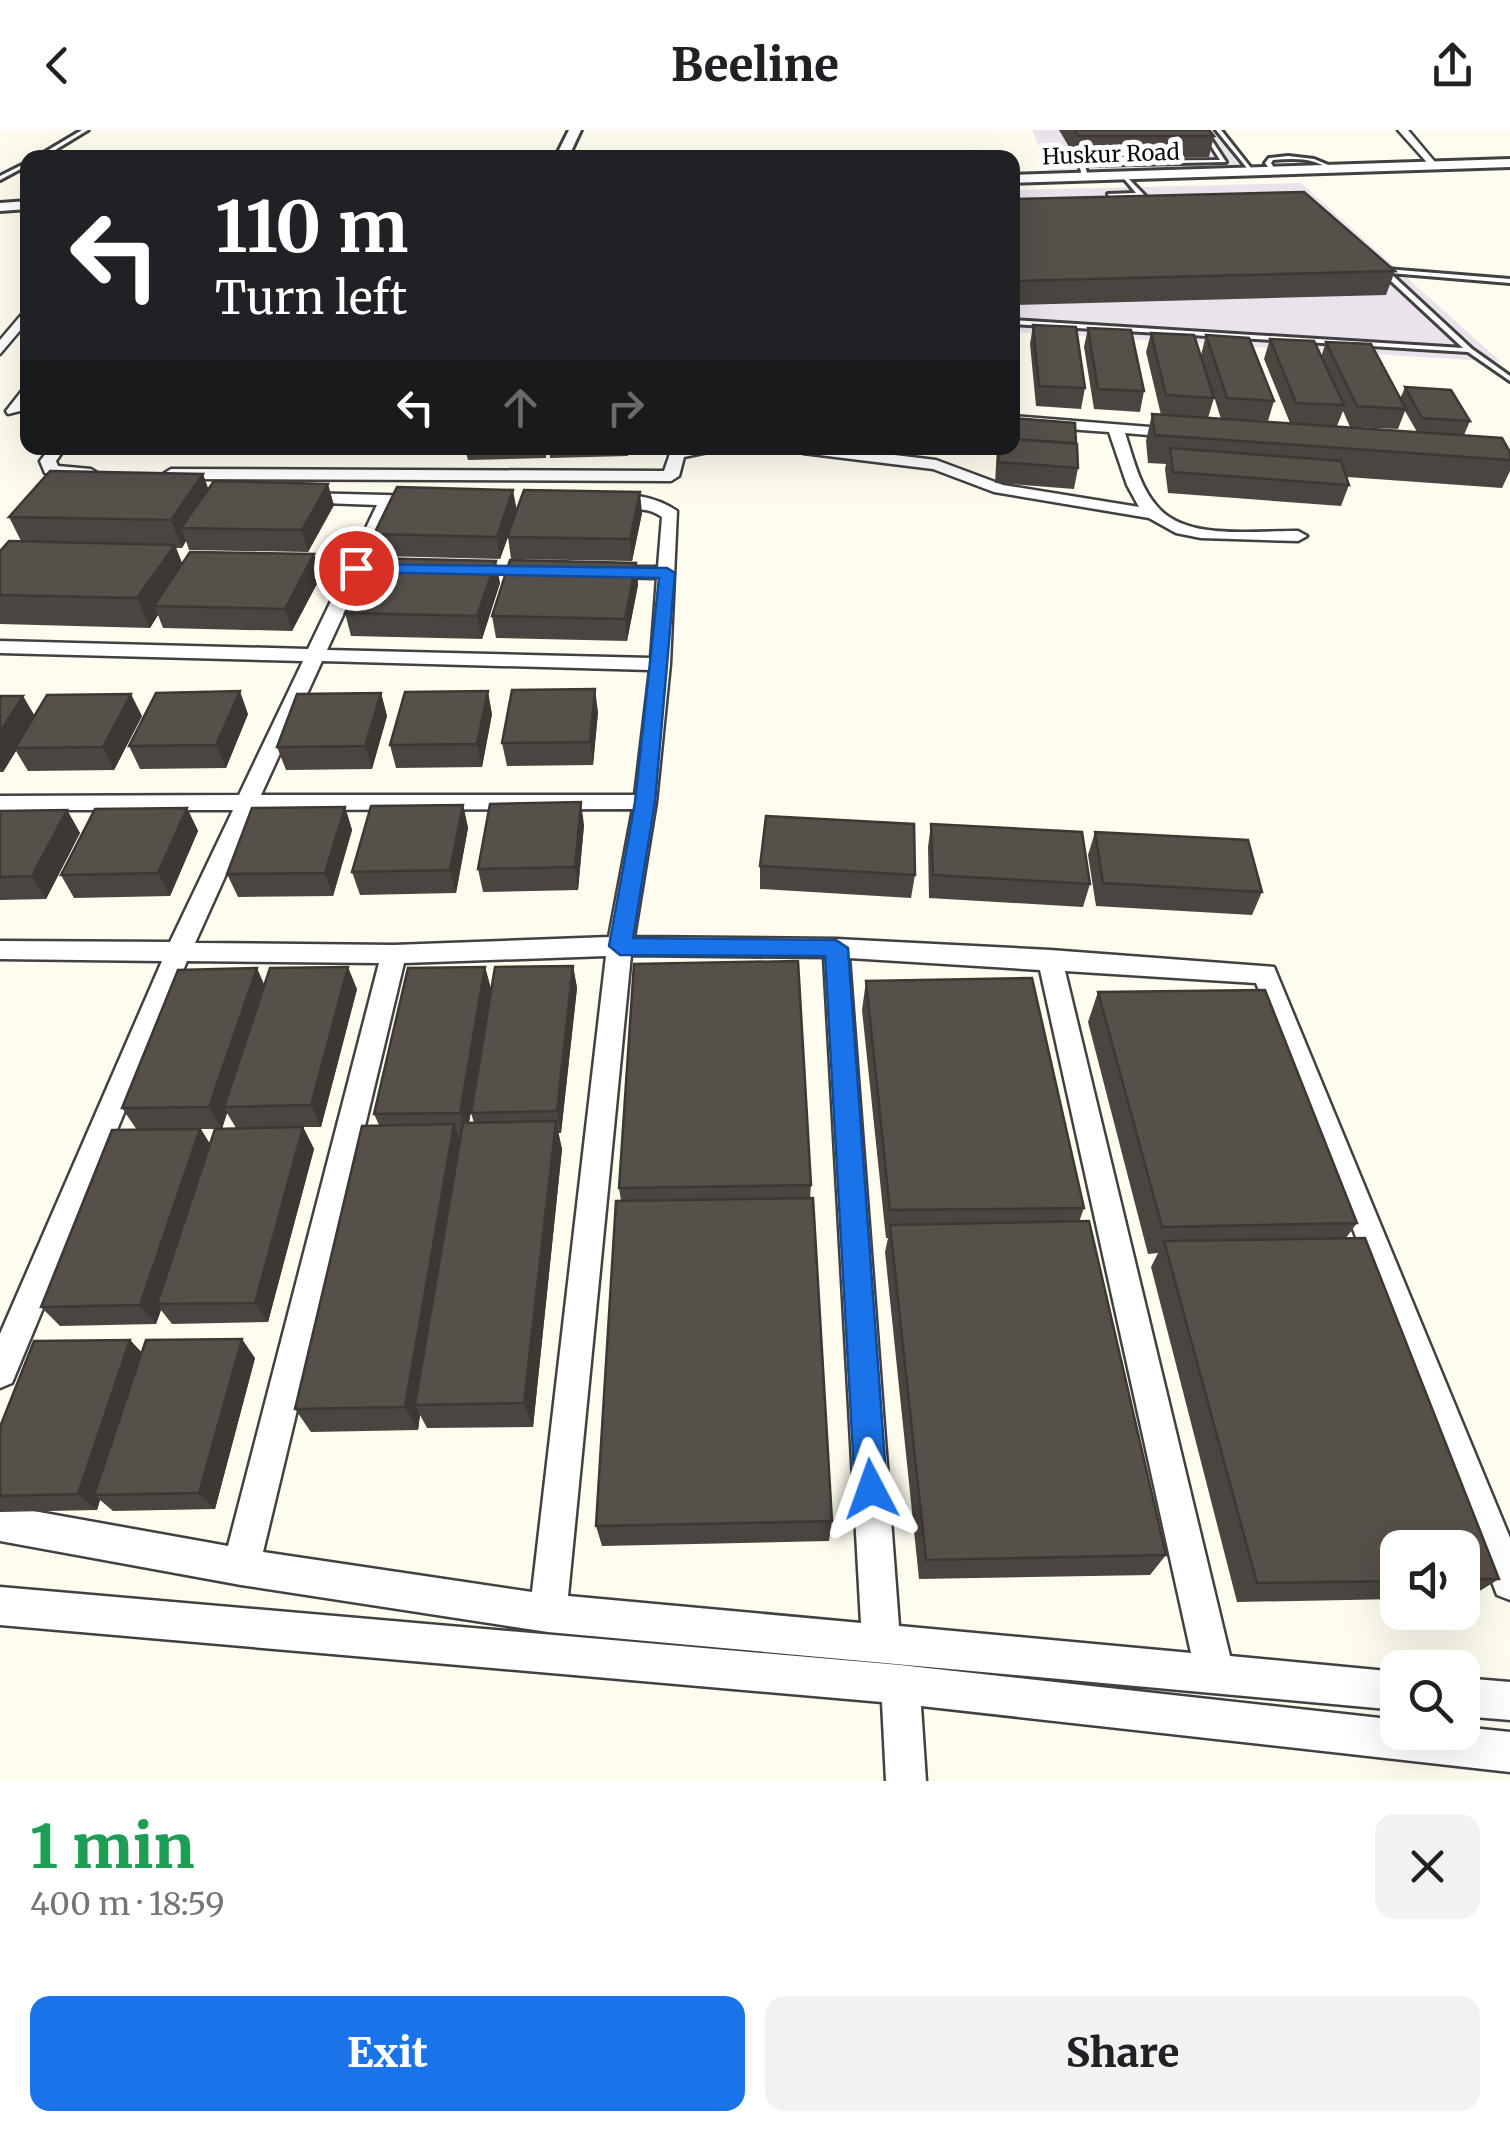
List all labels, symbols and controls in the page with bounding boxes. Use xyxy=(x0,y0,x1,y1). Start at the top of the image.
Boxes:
text: Beeline xyxy=(671,37,839,93)
icon: back xyxy=(30,38,85,93)
icon: share xyxy=(1425,38,1480,93)
street label: Huskur Road xyxy=(1042,138,1180,170)
text: 110 m xyxy=(215,183,408,271)
icon: left xyxy=(50,190,180,320)
text: Turn left xyxy=(215,270,407,326)
icon: left xyxy=(388,380,443,435)
icon: ahead xyxy=(493,380,548,435)
icon: right xyxy=(598,380,653,435)
pin xyxy=(314,526,399,611)
icon: arrive xyxy=(329,541,384,596)
position arrow xyxy=(819,1437,923,1541)
map controls xyxy=(1380,1530,1480,1750)
button: sound xyxy=(1380,1530,1480,1630)
button: search xyxy=(1380,1650,1480,1750)
text: 1 min xyxy=(30,1809,194,1884)
button: close xyxy=(1375,1814,1480,1919)
text: 400 m · 18:59 xyxy=(30,1884,225,1924)
button: Exit xyxy=(30,1996,745,2111)
button: Share xyxy=(765,1996,1480,2111)

